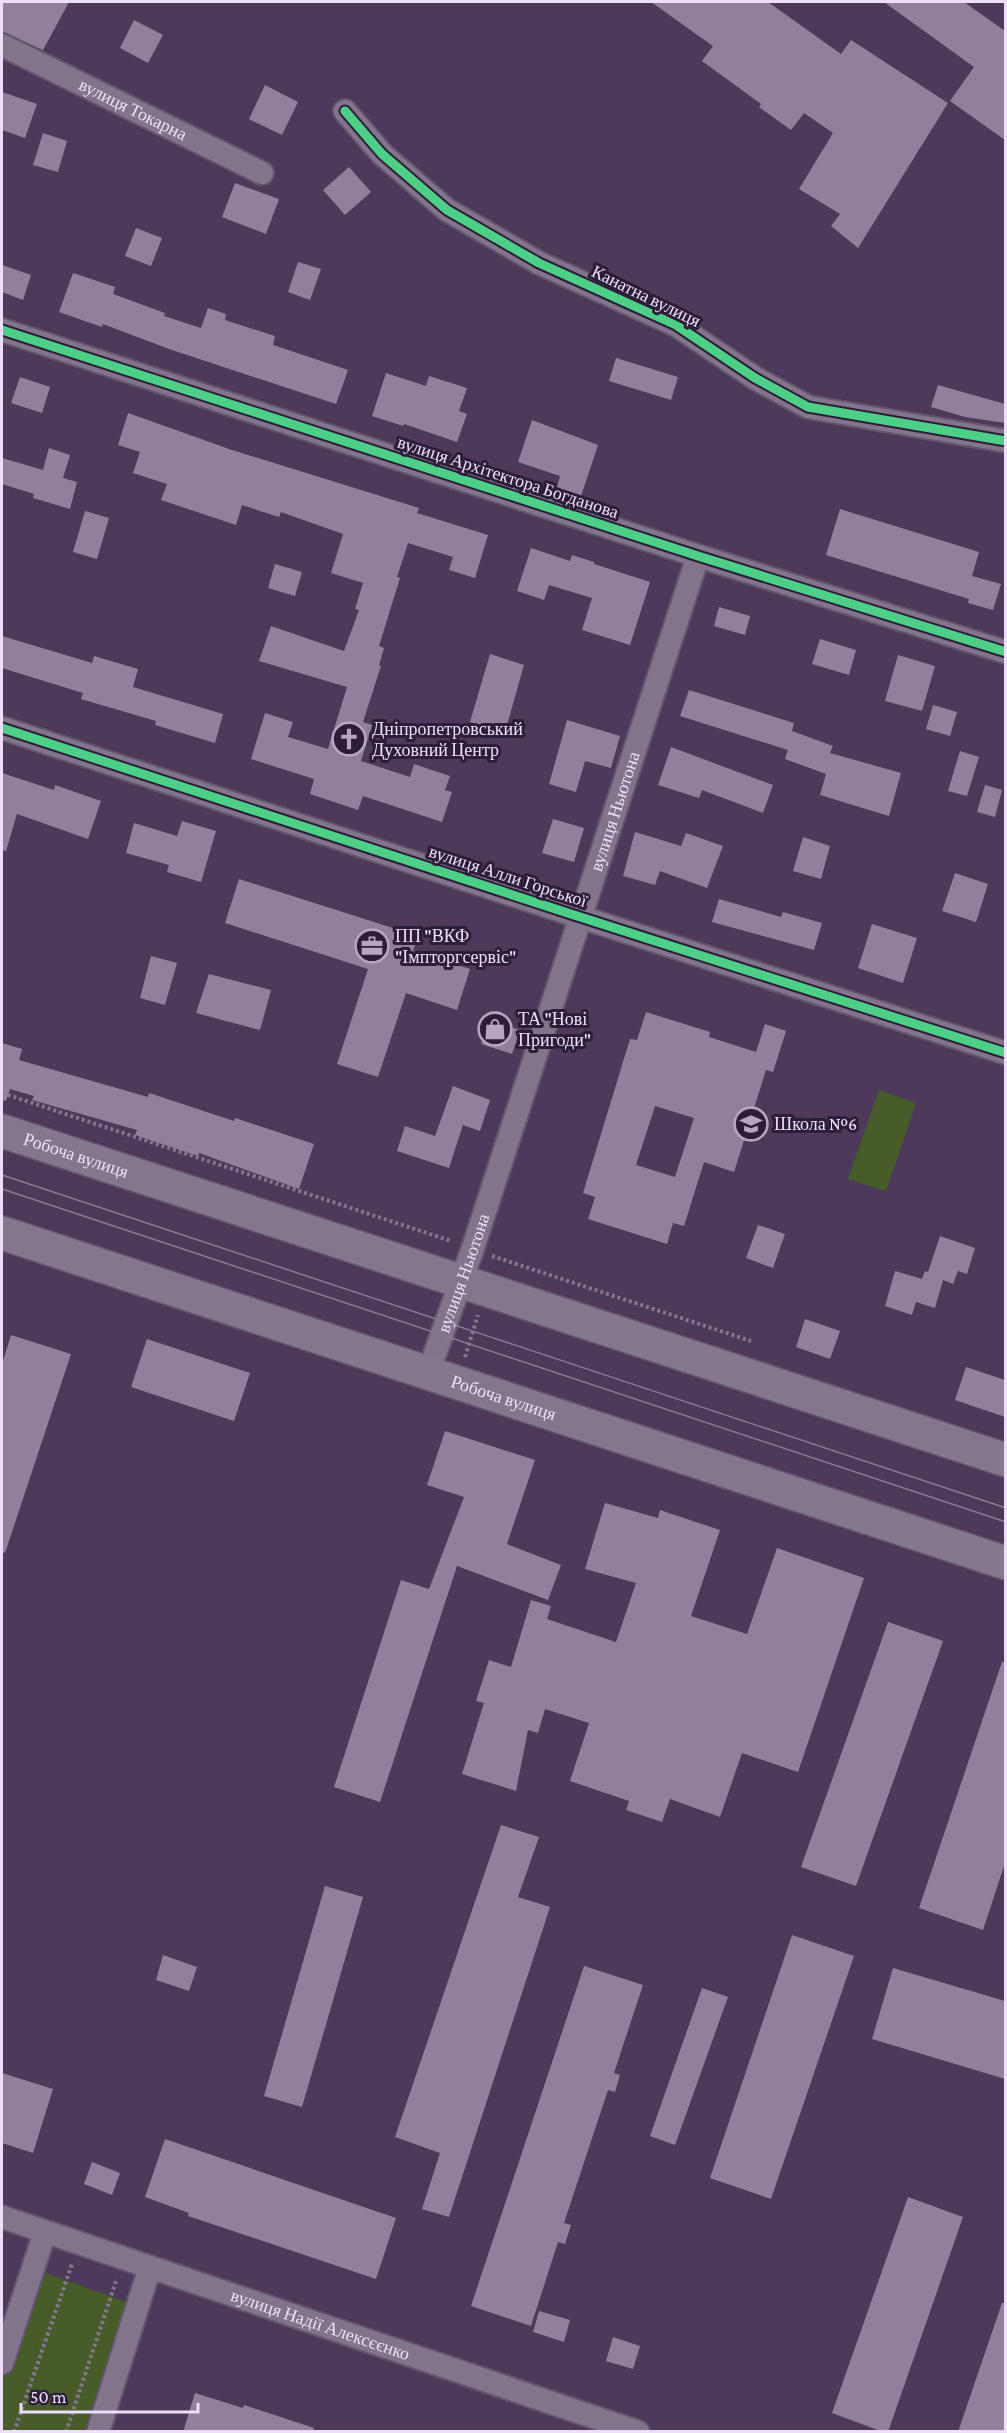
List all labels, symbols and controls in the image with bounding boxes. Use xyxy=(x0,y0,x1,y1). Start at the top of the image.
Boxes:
street label: вулиця Токарна xyxy=(76,74,190,144)
street label: Канатна вулиця xyxy=(588,261,704,331)
street label: вулиця Архітектора Богданова xyxy=(395,432,621,522)
place label: Дніпропетровський Духовний Центр xyxy=(372,719,523,760)
church icon: Дніпропетровський Духовний Центр xyxy=(331,721,367,757)
street label: вулиця Ньютона xyxy=(586,749,644,874)
street label: вулиця Алли Горської xyxy=(427,841,589,911)
place label: ПП "ВКФ "Імпторгсервіс" xyxy=(395,926,516,967)
office icon: ПП "ВКФ "Імпторгсервіс" xyxy=(354,928,390,964)
place label: ТА "Нові Пригоди" xyxy=(518,1009,591,1050)
shop icon: ТА "Нові Пригоди" xyxy=(477,1011,513,1047)
school or university icon: Школа №6 xyxy=(733,1106,769,1142)
place label: Школа №6 xyxy=(774,1114,857,1134)
street label: Робоча вулиця xyxy=(21,1129,131,1182)
street label: вулиця Ньютона xyxy=(433,1211,493,1335)
street label: Робоча вулиця xyxy=(449,1371,559,1424)
street label: вулиця Надії Алексєєнко xyxy=(228,2285,412,2364)
scale bar xyxy=(21,2376,198,2414)
text: 50 m xyxy=(30,2387,67,2407)

